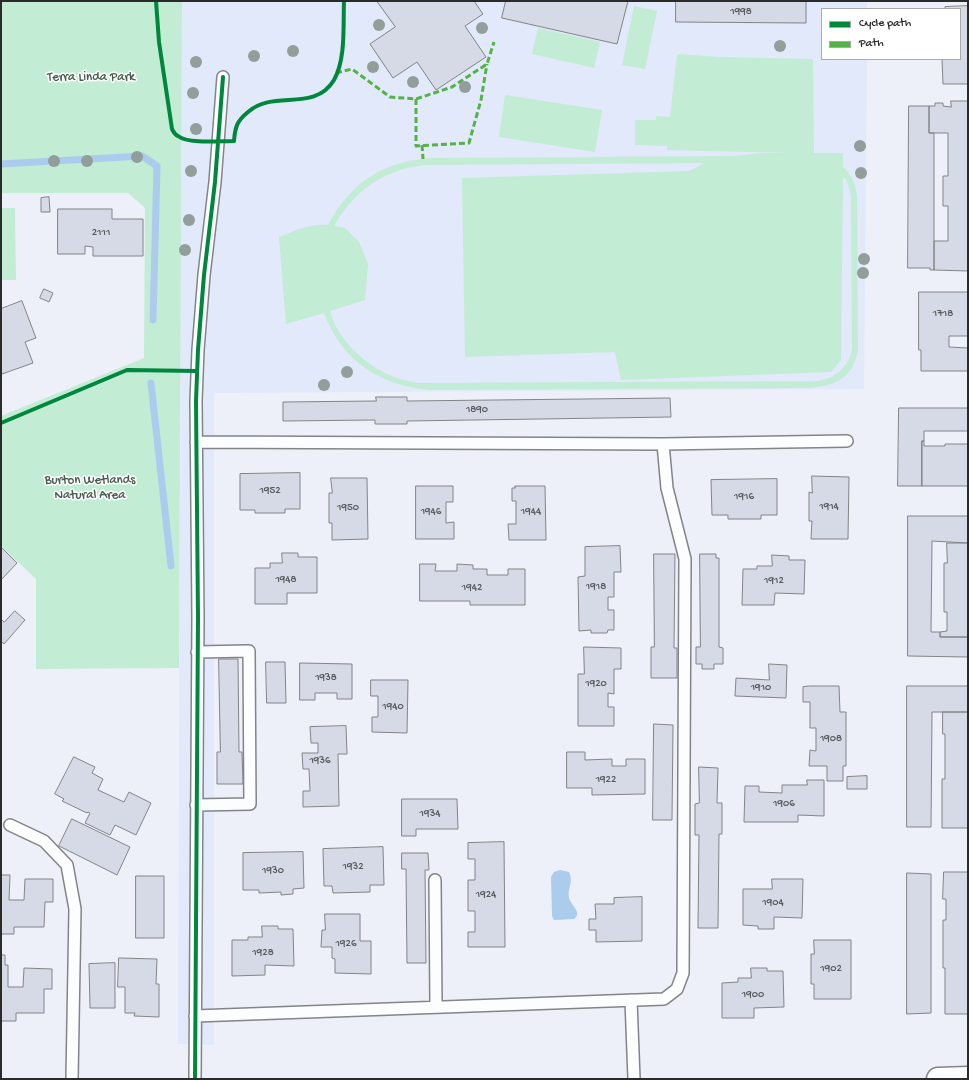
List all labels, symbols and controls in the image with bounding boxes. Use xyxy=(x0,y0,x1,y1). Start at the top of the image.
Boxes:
house number: 1998 xyxy=(730,5,752,19)
legend xyxy=(821,8,961,60)
text: Cycle path xyxy=(859,17,911,31)
text: Path xyxy=(859,37,884,51)
park label: Terra Linda Park xyxy=(47,70,135,86)
house number: 2111 xyxy=(92,226,110,240)
house number: 1718 xyxy=(933,307,953,321)
house number: 1890 xyxy=(466,403,488,417)
park label: Burton Wetlands Natural Area xyxy=(45,473,135,504)
house number: 1952 xyxy=(259,484,281,498)
house number: 1916 xyxy=(734,490,754,504)
house number: 1914 xyxy=(819,500,839,514)
house number: 1950 xyxy=(337,501,359,515)
house number: 1946 xyxy=(421,505,441,519)
house number: 1944 xyxy=(521,505,541,519)
house number: 1948 xyxy=(275,573,297,587)
house number: 1912 xyxy=(764,574,784,588)
house number: 1918 xyxy=(586,580,606,594)
house number: 1942 xyxy=(462,581,482,595)
house number: 1938 xyxy=(315,671,337,685)
house number: 1920 xyxy=(585,677,607,691)
house number: 1910 xyxy=(751,681,771,695)
house number: 1940 xyxy=(382,700,404,714)
house number: 1908 xyxy=(820,732,842,746)
house number: 1936 xyxy=(309,754,331,768)
house number: 1922 xyxy=(596,773,616,787)
house number: 1906 xyxy=(773,797,795,811)
house number: 1934 xyxy=(420,807,440,821)
house number: 1932 xyxy=(342,860,364,874)
house number: 1930 xyxy=(262,864,284,878)
house number: 1924 xyxy=(476,888,496,902)
house number: 1904 xyxy=(762,896,784,910)
house number: 1926 xyxy=(336,937,356,951)
house number: 1928 xyxy=(252,946,274,960)
house number: 1902 xyxy=(820,962,842,976)
house number: 1900 xyxy=(742,988,764,1002)

